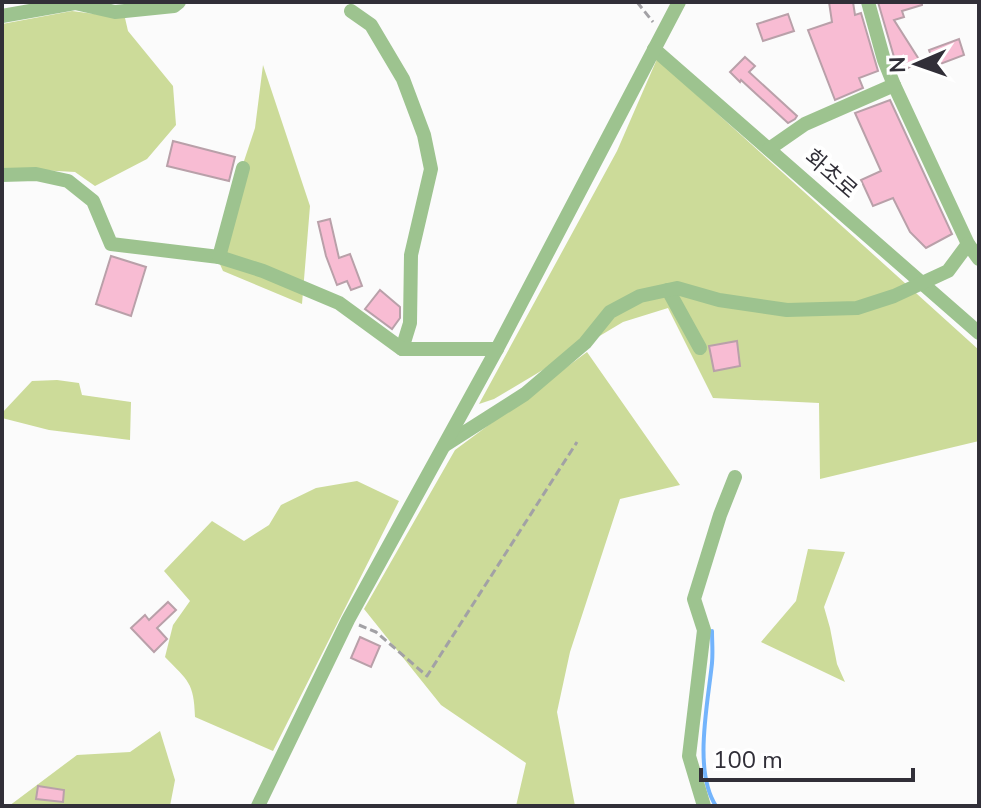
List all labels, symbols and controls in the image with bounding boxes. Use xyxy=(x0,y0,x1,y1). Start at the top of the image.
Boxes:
north arrow xyxy=(877,24,957,104)
text: N xyxy=(883,56,913,73)
street label: 화초로 xyxy=(798,143,864,205)
scale bar xyxy=(701,732,913,782)
text: 100 m xyxy=(713,744,783,776)

